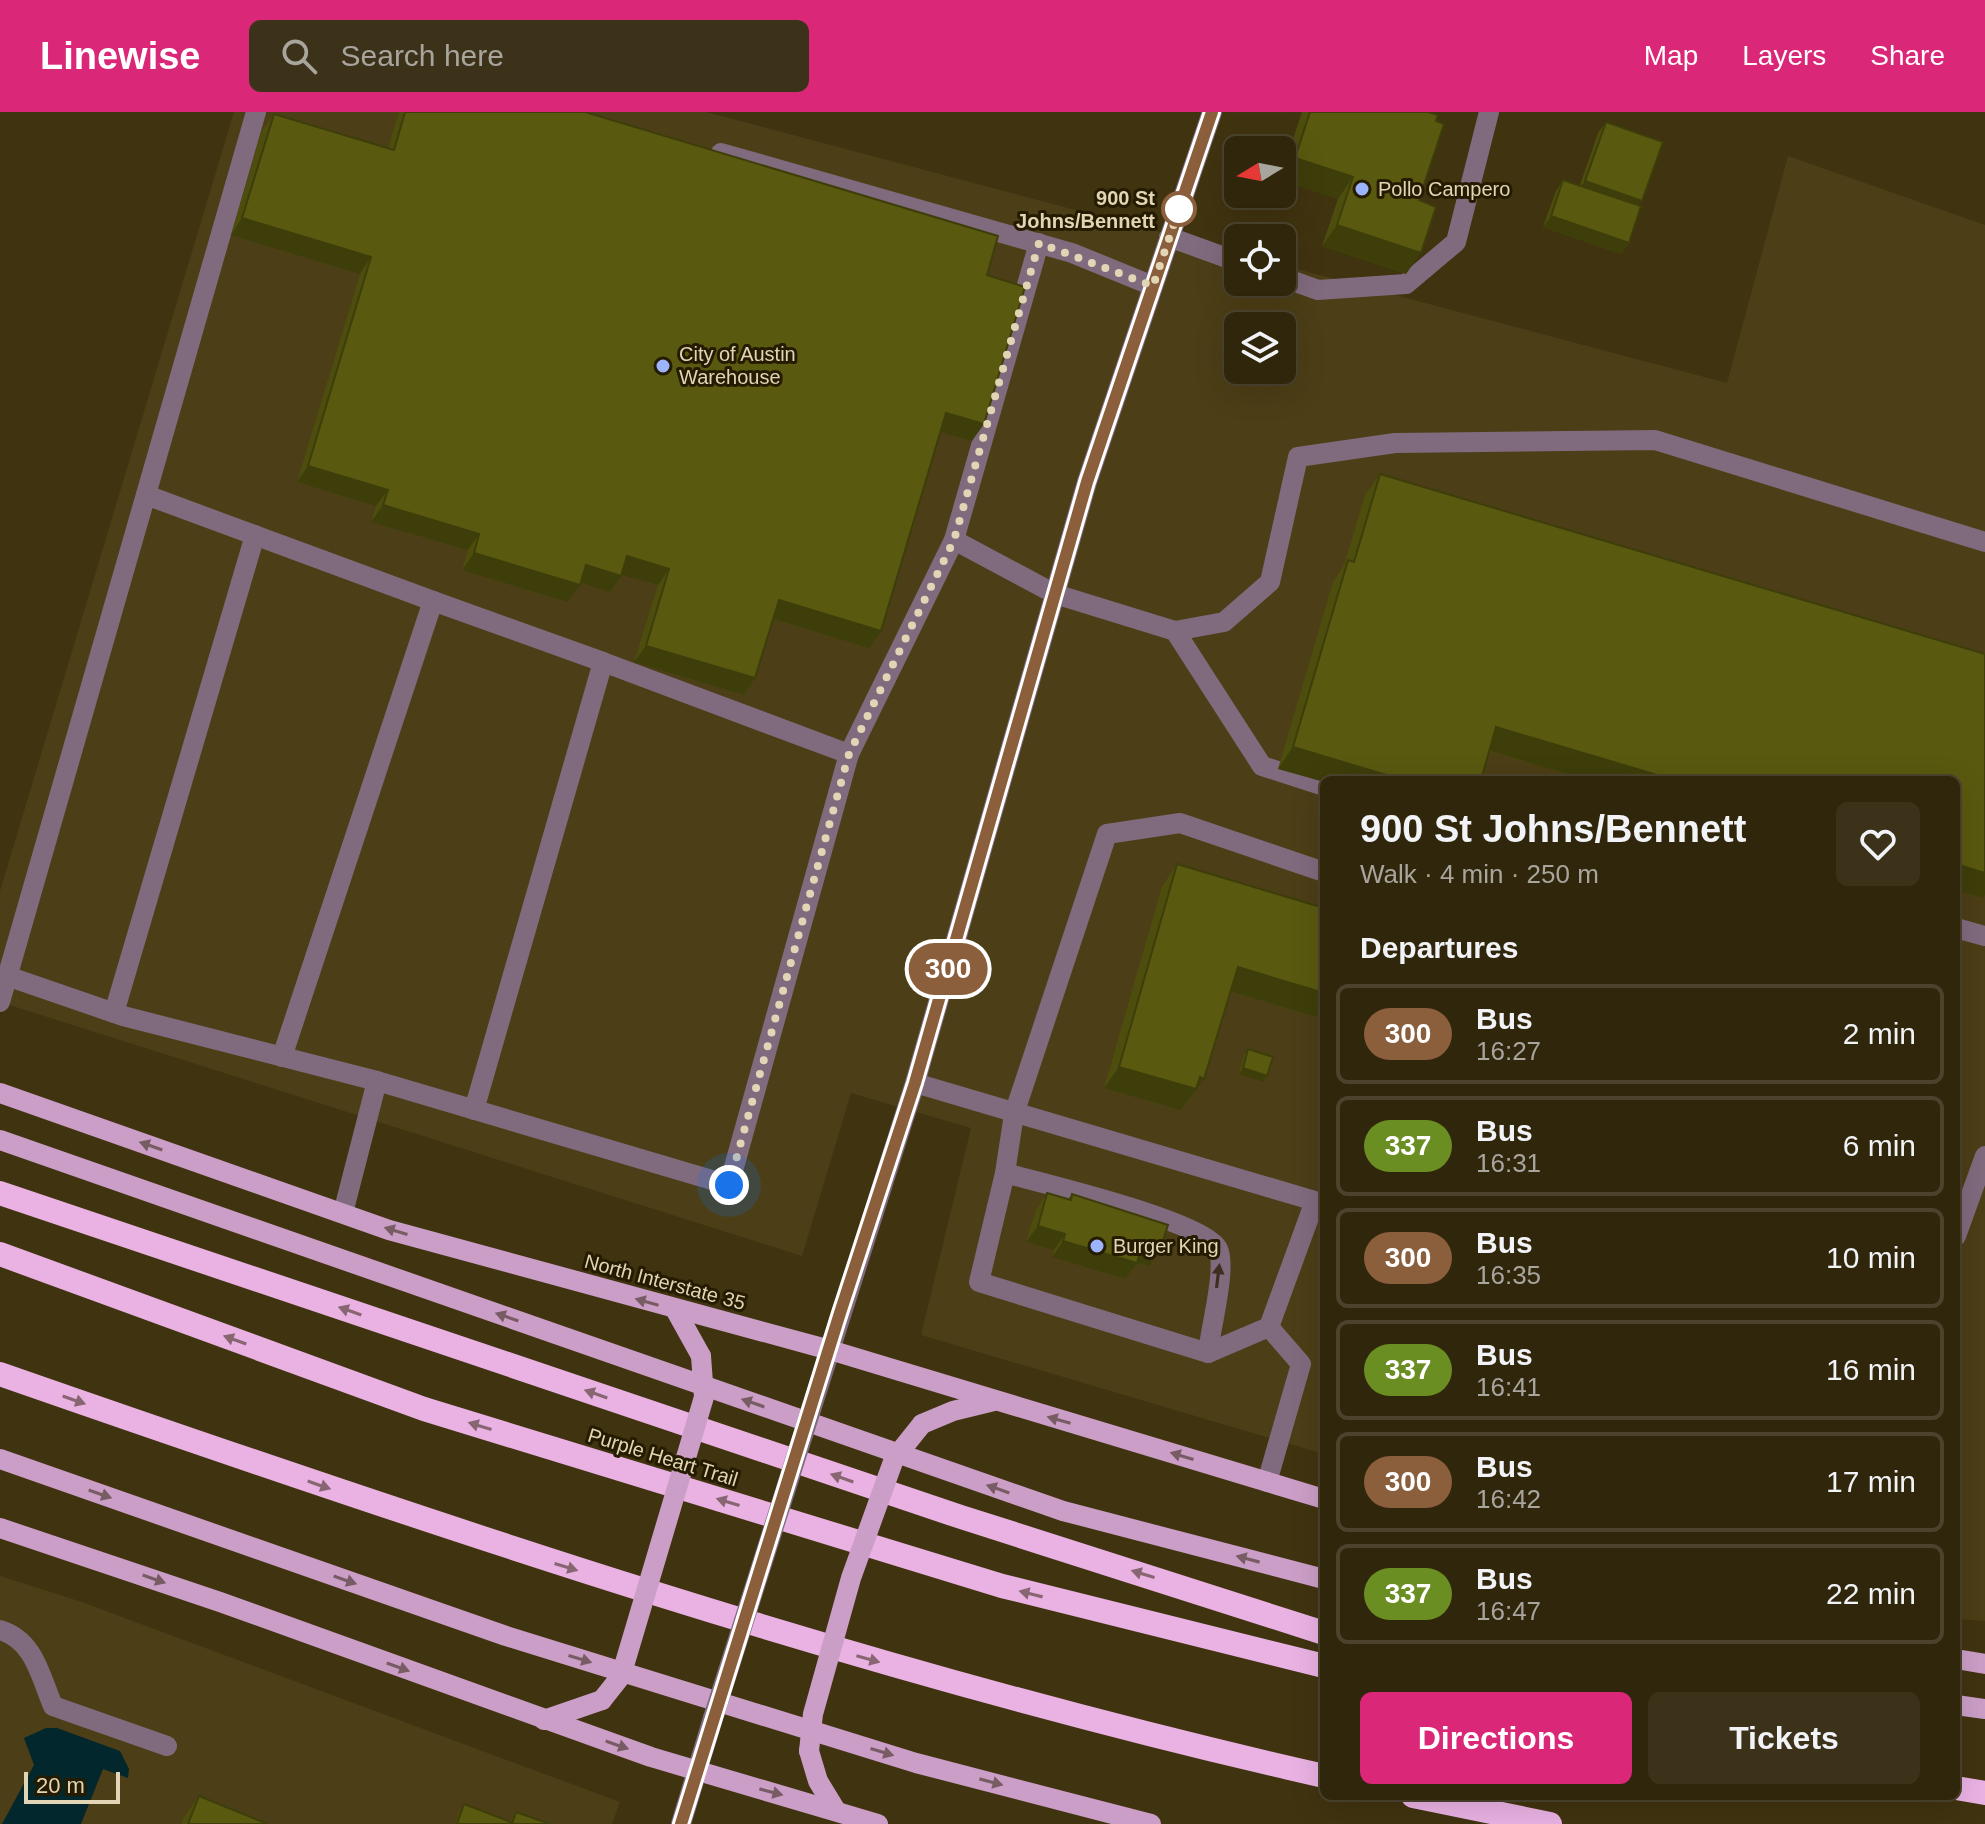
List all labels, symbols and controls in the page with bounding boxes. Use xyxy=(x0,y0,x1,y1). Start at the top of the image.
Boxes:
search box xyxy=(249,20,809,92)
icon: search xyxy=(277,34,321,78)
text: Linewise xyxy=(40,35,201,77)
text: Search here xyxy=(341,39,504,72)
text: Map xyxy=(1644,40,1698,71)
text: Layers xyxy=(1742,40,1826,71)
text: Share xyxy=(1870,40,1945,71)
north arrow xyxy=(1224,136,1296,208)
map controls xyxy=(1224,136,1296,384)
place label: Pollo Campero xyxy=(1378,178,1510,200)
marker: Pollo Campero xyxy=(1353,180,1371,198)
place label: 900 St Johns/Bennett xyxy=(1016,187,1155,232)
marker: 900 St Johns/Bennett xyxy=(1162,192,1196,226)
button: locate xyxy=(1224,224,1296,296)
button: layers xyxy=(1224,312,1296,384)
place label: City of Austin Warehouse xyxy=(679,343,796,388)
marker: City of Austin Warehouse xyxy=(654,357,672,375)
button: heart xyxy=(1836,802,1920,886)
text: 900 St Johns/Bennett xyxy=(1360,808,1746,850)
text: Walk · 4 min · 250 m xyxy=(1360,859,1599,889)
text: Departures xyxy=(1360,931,1518,964)
line badge: 300 xyxy=(902,943,994,995)
text: 300 xyxy=(925,953,971,984)
text: Bus xyxy=(1476,1002,1533,1035)
text: 2 min xyxy=(1843,1017,1916,1050)
text: 300 xyxy=(1385,1018,1431,1049)
text: 16:27 xyxy=(1476,1036,1541,1066)
text: Bus xyxy=(1476,1114,1533,1147)
text: 6 min xyxy=(1843,1129,1916,1162)
text: 337 xyxy=(1385,1130,1431,1161)
one-way arrow xyxy=(139,1139,163,1151)
text: 16:31 xyxy=(1476,1148,1541,1178)
your location xyxy=(709,1165,749,1205)
one-way arrow xyxy=(384,1224,408,1237)
text: Bus xyxy=(1476,1226,1533,1259)
place label: Burger King xyxy=(1113,1235,1219,1257)
marker: Burger King xyxy=(1088,1237,1106,1255)
text: 10 min xyxy=(1826,1241,1916,1274)
text: 300 xyxy=(1385,1242,1431,1273)
street label: North Interstate 35 xyxy=(582,1250,748,1314)
text: 16:35 xyxy=(1476,1260,1541,1290)
one-way arrow xyxy=(1212,1263,1225,1288)
one-way arrow xyxy=(634,1296,659,1308)
one-way arrow xyxy=(338,1305,362,1317)
one-way arrow xyxy=(495,1310,519,1323)
one-way arrow xyxy=(223,1333,247,1345)
text: Bus xyxy=(1476,1338,1533,1371)
text: 16 min xyxy=(1826,1353,1916,1386)
text: 337 xyxy=(1385,1354,1431,1385)
text: 16:41 xyxy=(1476,1372,1541,1402)
one-way arrow xyxy=(584,1388,608,1400)
one-way arrow xyxy=(62,1394,86,1406)
one-way arrow xyxy=(741,1396,765,1408)
one-way arrow xyxy=(1047,1413,1071,1426)
one-way arrow xyxy=(468,1419,492,1432)
street label: Purple Heart Trail xyxy=(585,1424,741,1490)
one-way arrow xyxy=(1169,1449,1193,1462)
text: Bus xyxy=(1476,1450,1533,1483)
text: 17 min xyxy=(1826,1465,1916,1498)
text: 300 xyxy=(1385,1466,1431,1497)
one-way arrow xyxy=(830,1471,854,1483)
one-way arrow xyxy=(307,1480,331,1492)
one-way arrow xyxy=(986,1482,1010,1494)
text: 16:42 xyxy=(1476,1484,1541,1514)
one-way arrow xyxy=(88,1489,112,1501)
one-way arrow xyxy=(716,1495,740,1508)
one-way arrow xyxy=(1236,1553,1261,1565)
one-way arrow xyxy=(554,1561,578,1574)
text: Bus xyxy=(1476,1562,1533,1595)
one-way arrow xyxy=(1131,1568,1155,1580)
one-way arrow xyxy=(142,1574,166,1586)
one-way arrow xyxy=(334,1575,358,1587)
text: 22 min xyxy=(1826,1577,1916,1610)
text: 337 xyxy=(1385,1578,1431,1609)
one-way arrow xyxy=(1018,1587,1043,1599)
text: 16:47 xyxy=(1476,1596,1541,1626)
one-way arrow xyxy=(568,1653,592,1666)
one-way arrow xyxy=(856,1653,881,1665)
one-way arrow xyxy=(386,1661,410,1674)
button: Directions xyxy=(1360,1692,1632,1784)
button: Tickets xyxy=(1648,1692,1920,1784)
one-way arrow xyxy=(606,1740,630,1752)
one-way arrow xyxy=(870,1746,894,1759)
scale bar xyxy=(24,1768,120,1804)
text: 20 m xyxy=(36,1773,85,1798)
one-way arrow xyxy=(979,1777,1004,1789)
one-way arrow xyxy=(759,1786,784,1798)

